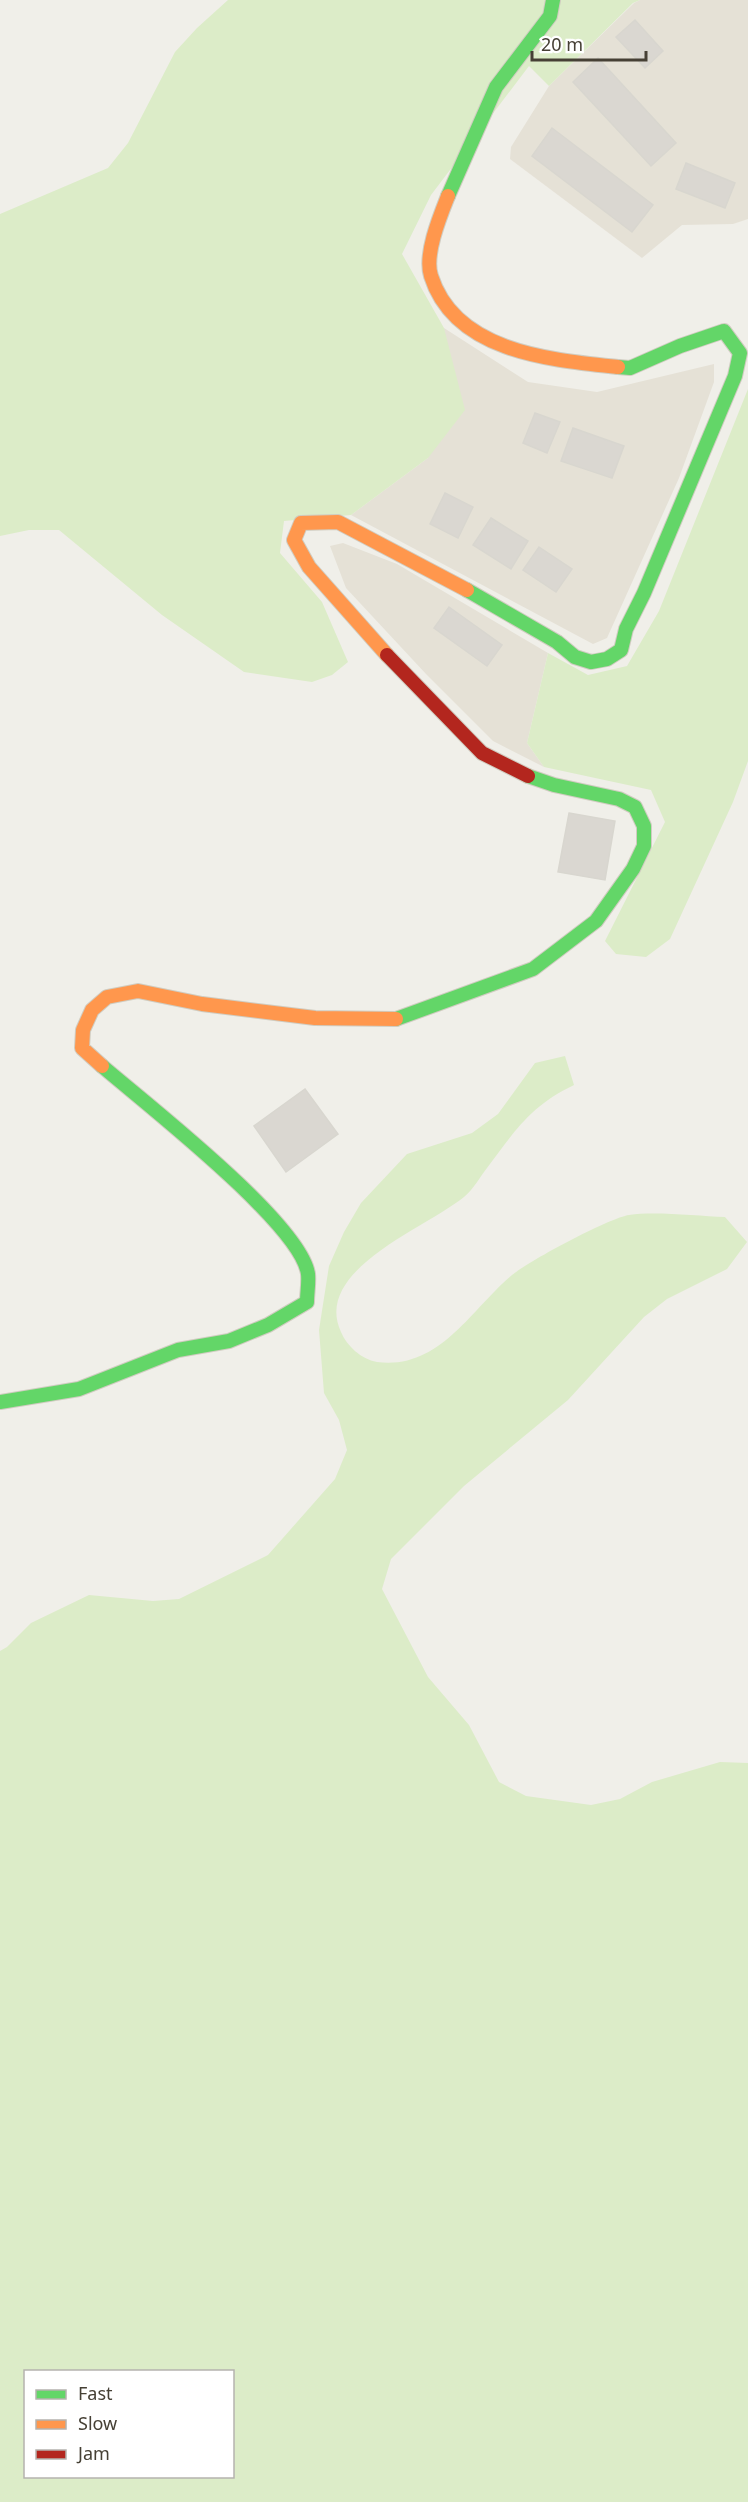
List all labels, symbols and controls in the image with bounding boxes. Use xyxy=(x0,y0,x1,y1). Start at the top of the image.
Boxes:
scale bar xyxy=(532,24,646,62)
text: 20 m xyxy=(541,32,583,56)
legend xyxy=(24,2370,234,2478)
text: Fast xyxy=(78,2381,113,2405)
text: Slow xyxy=(78,2411,117,2435)
text: Jam xyxy=(76,2441,110,2465)

